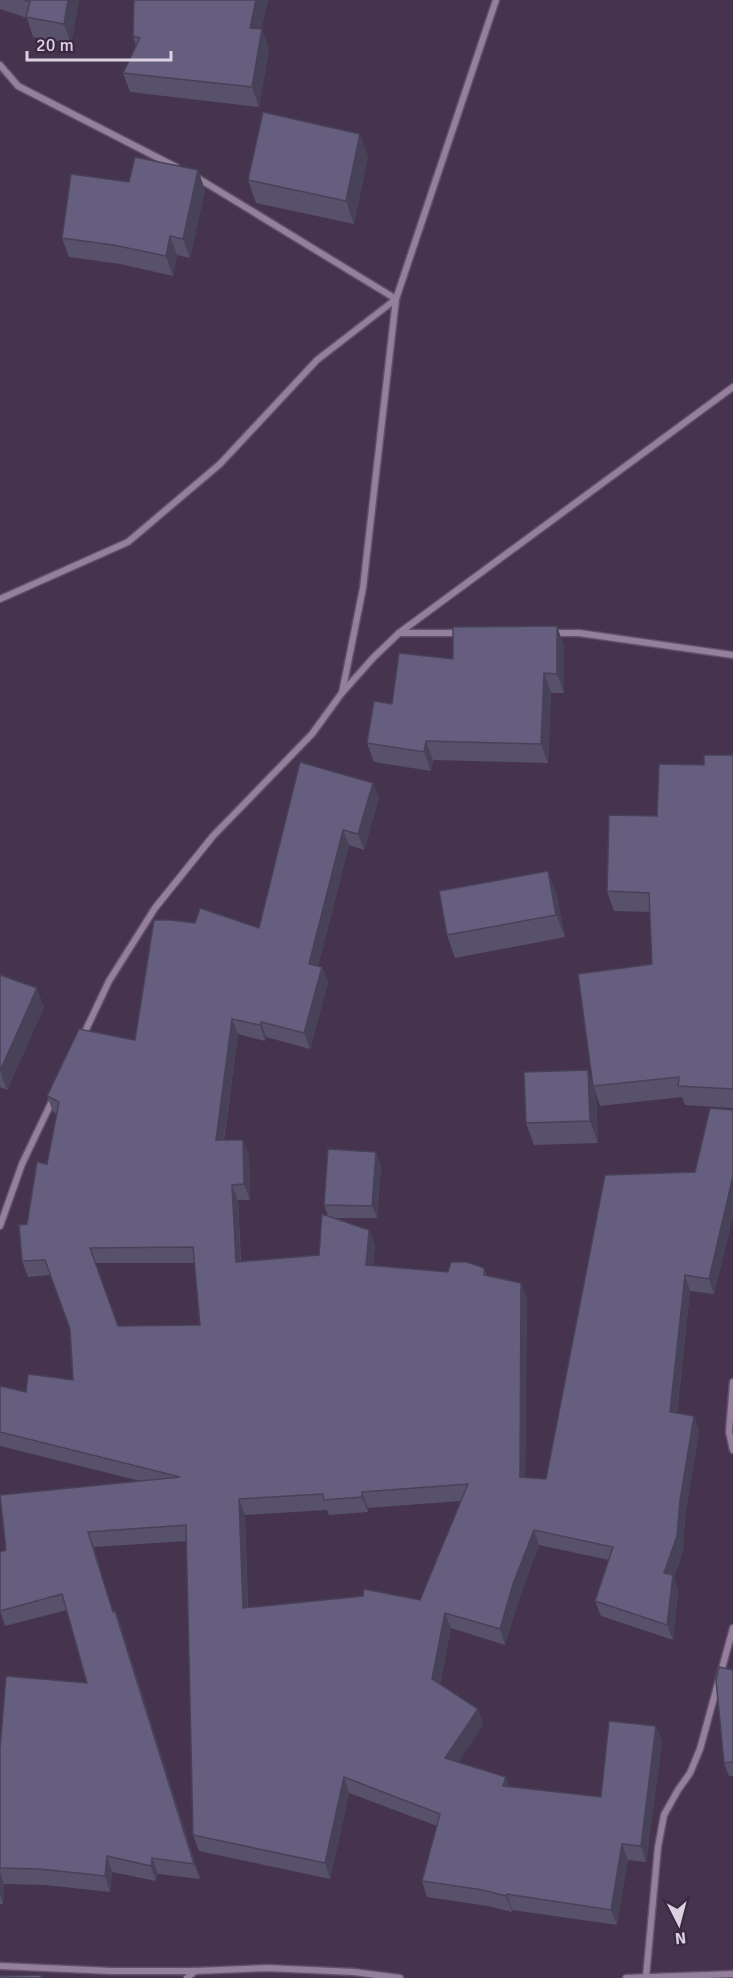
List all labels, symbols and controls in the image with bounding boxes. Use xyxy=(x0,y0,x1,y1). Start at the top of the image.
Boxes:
scale bar xyxy=(27,24,171,62)
text: 20 m xyxy=(36,34,74,56)
north arrow xyxy=(649,1894,709,1954)
text: N xyxy=(674,1927,687,1948)

